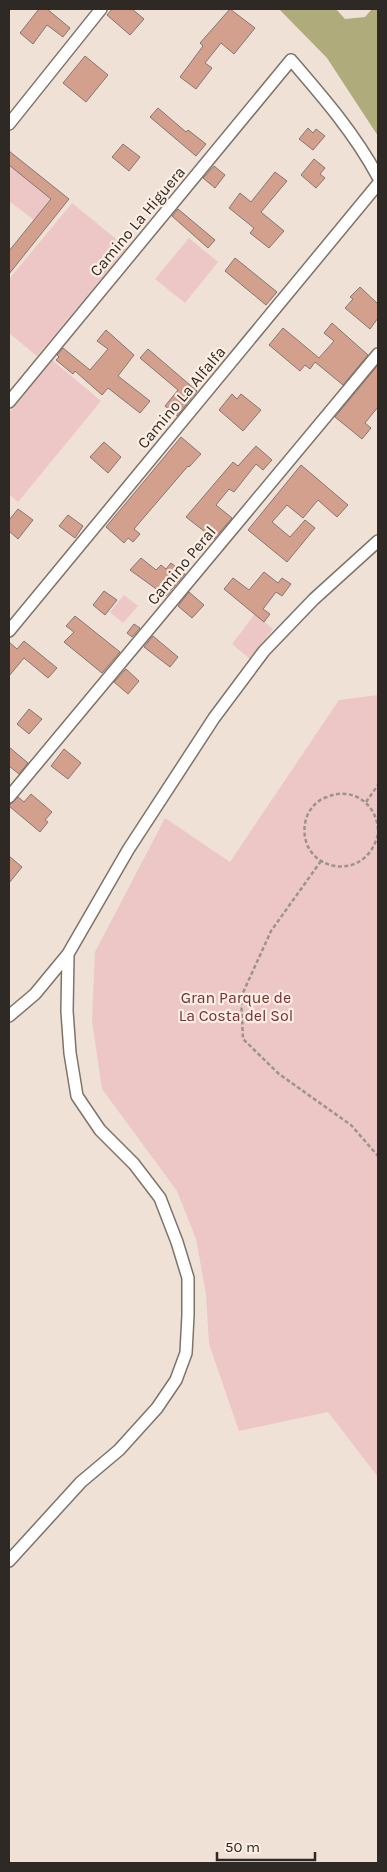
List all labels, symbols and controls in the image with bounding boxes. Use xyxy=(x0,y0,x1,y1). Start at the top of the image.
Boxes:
street label: Camino La Higuera xyxy=(86,162,189,280)
street label: Camino La Alfalfa xyxy=(133,342,230,452)
street label: Camino Peral xyxy=(143,522,220,608)
park label: Gran Parque de La Costa del Sol xyxy=(179,988,293,1025)
scale bar xyxy=(217,1830,314,1862)
text: 50 m xyxy=(225,1838,260,1856)

